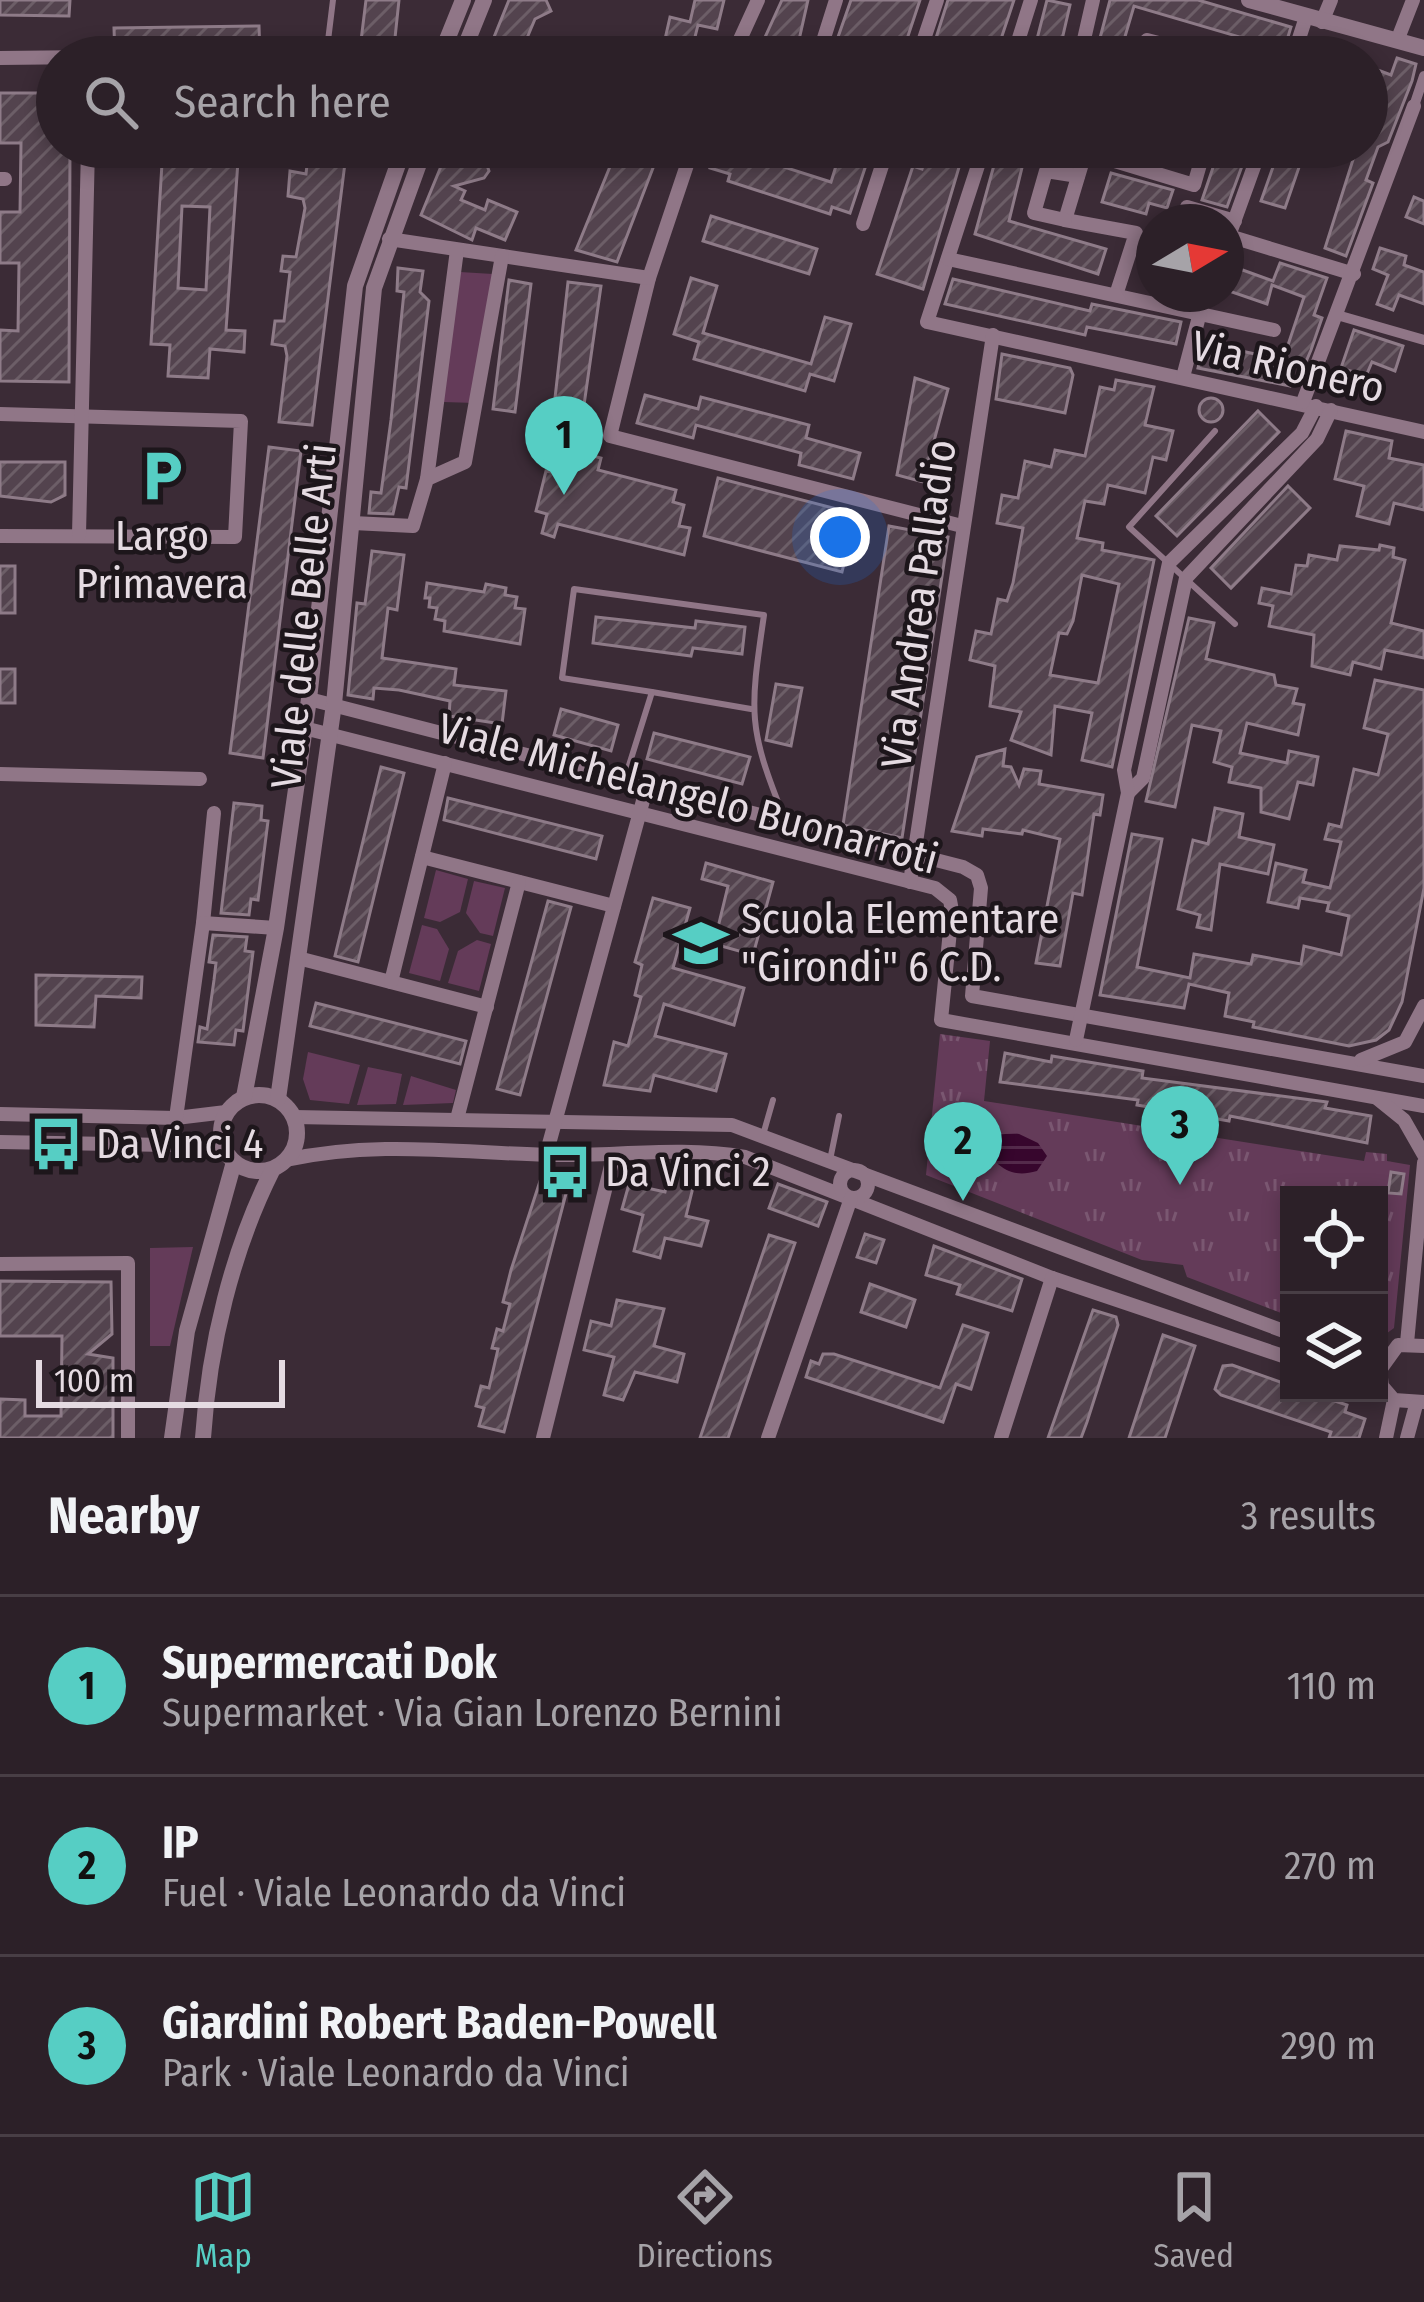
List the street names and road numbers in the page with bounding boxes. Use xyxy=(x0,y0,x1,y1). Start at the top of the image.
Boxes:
street label: Via Rionero xyxy=(1187,321,1389,413)
street label: Via Andrea Palladio xyxy=(871,437,967,771)
street label: Viale delle Belle Arti xyxy=(261,441,347,791)
street label: Viale Michelangelo Buonarroti xyxy=(433,703,943,885)

